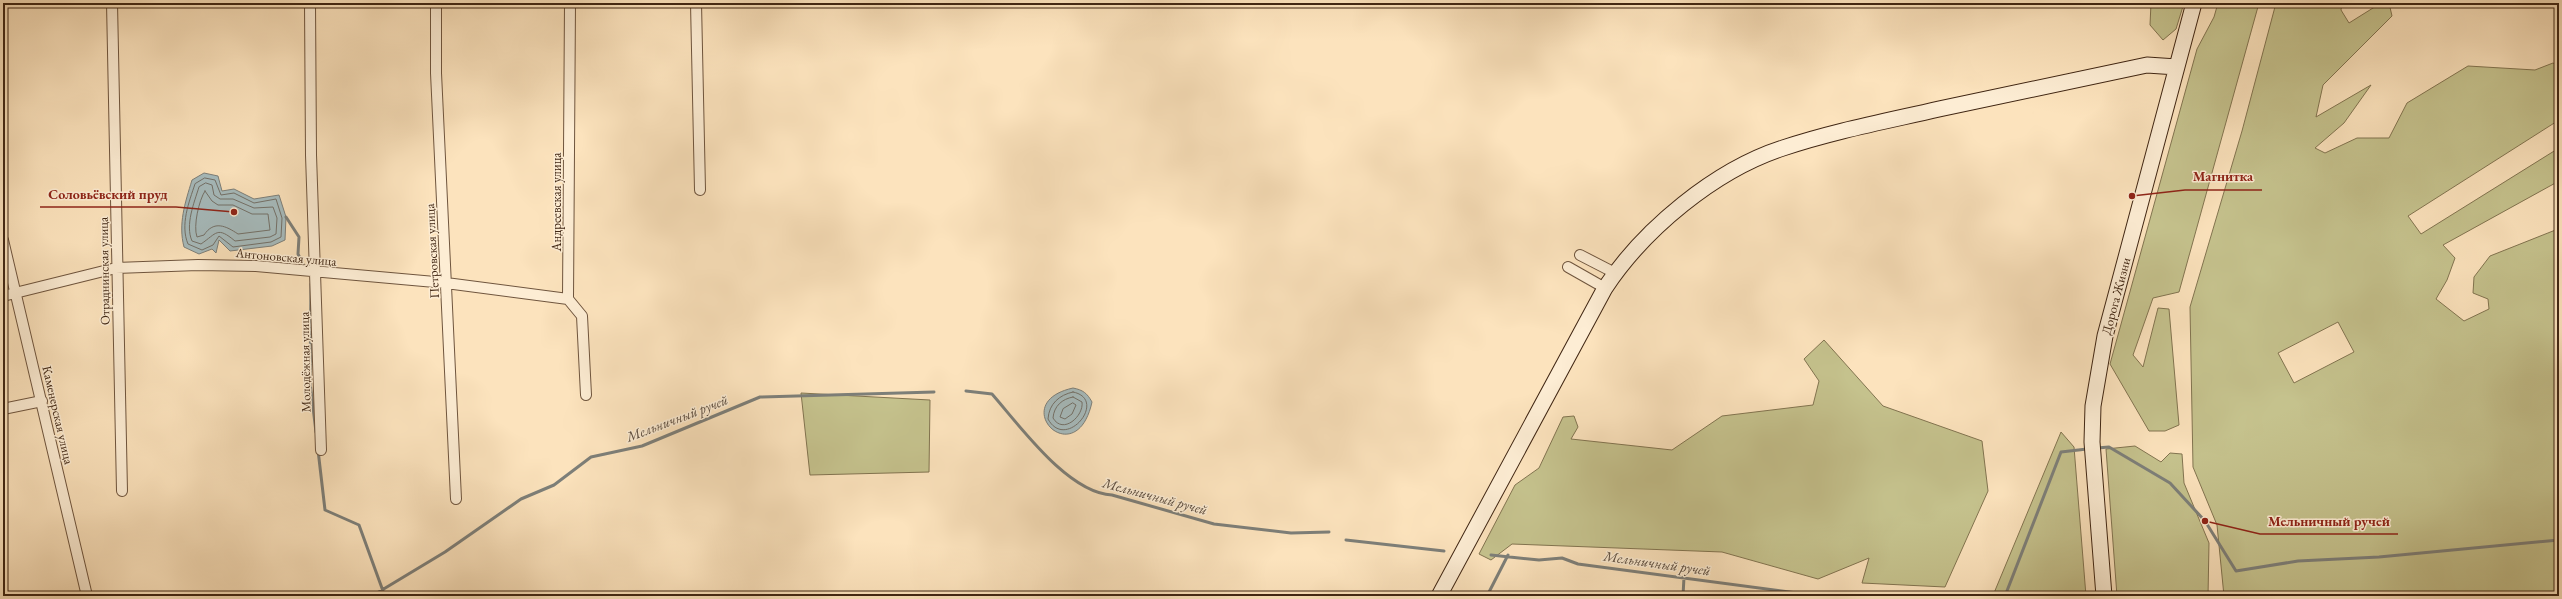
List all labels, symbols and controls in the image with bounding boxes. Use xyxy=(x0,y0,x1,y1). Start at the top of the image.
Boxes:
street label: Андреевская улица xyxy=(548,152,565,253)
callout: Магнитка xyxy=(2185,164,2262,190)
text: Магнитка xyxy=(2193,167,2254,185)
callout: Соловьёвский пруд xyxy=(40,181,176,207)
text: Соловьёвский пруд xyxy=(48,185,168,203)
street label: Петровская улица xyxy=(421,202,443,299)
street label: Отраднинская улица xyxy=(95,216,113,325)
street label: Антоновская улица xyxy=(234,244,338,270)
street label: Дорога Жизни xyxy=(2098,255,2135,337)
street label: Молодёжная улица xyxy=(296,311,314,412)
street label: Каменерская улица xyxy=(38,364,78,467)
water label: Мельничный ручей xyxy=(623,390,730,446)
water label: Мельничный ручей xyxy=(1100,473,1209,519)
callout: Мельничный ручей xyxy=(2260,508,2398,534)
text: Мельничный ручей xyxy=(2268,512,2390,530)
water label: Мельничный ручей xyxy=(1602,546,1711,579)

